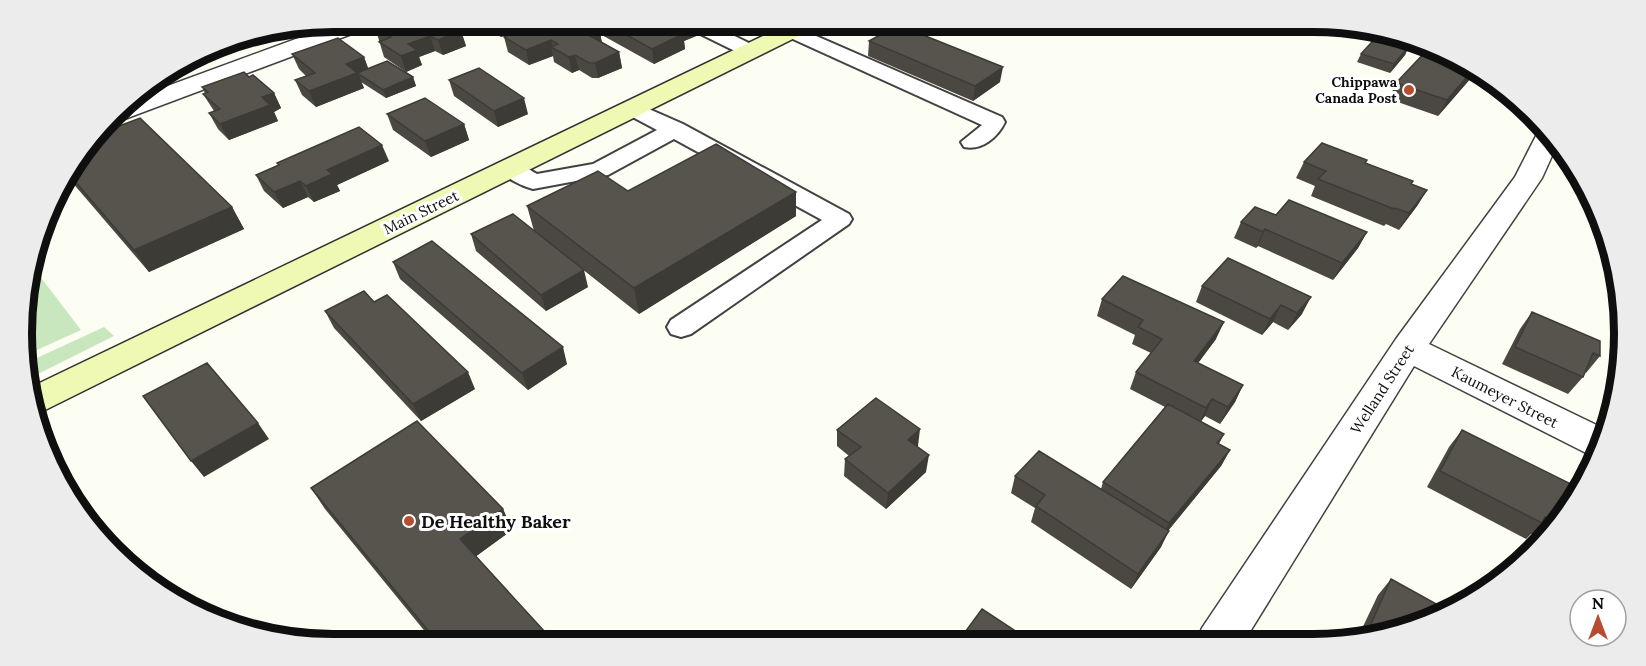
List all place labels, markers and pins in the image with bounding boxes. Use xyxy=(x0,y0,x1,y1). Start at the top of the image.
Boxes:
place label: Chippawa Canada Post xyxy=(1315,73,1398,107)
marker: Chippawa Canada Post xyxy=(1402,83,1416,97)
place label: De Healthy Baker xyxy=(421,510,571,533)
marker: De Healthy Baker xyxy=(402,514,416,528)

